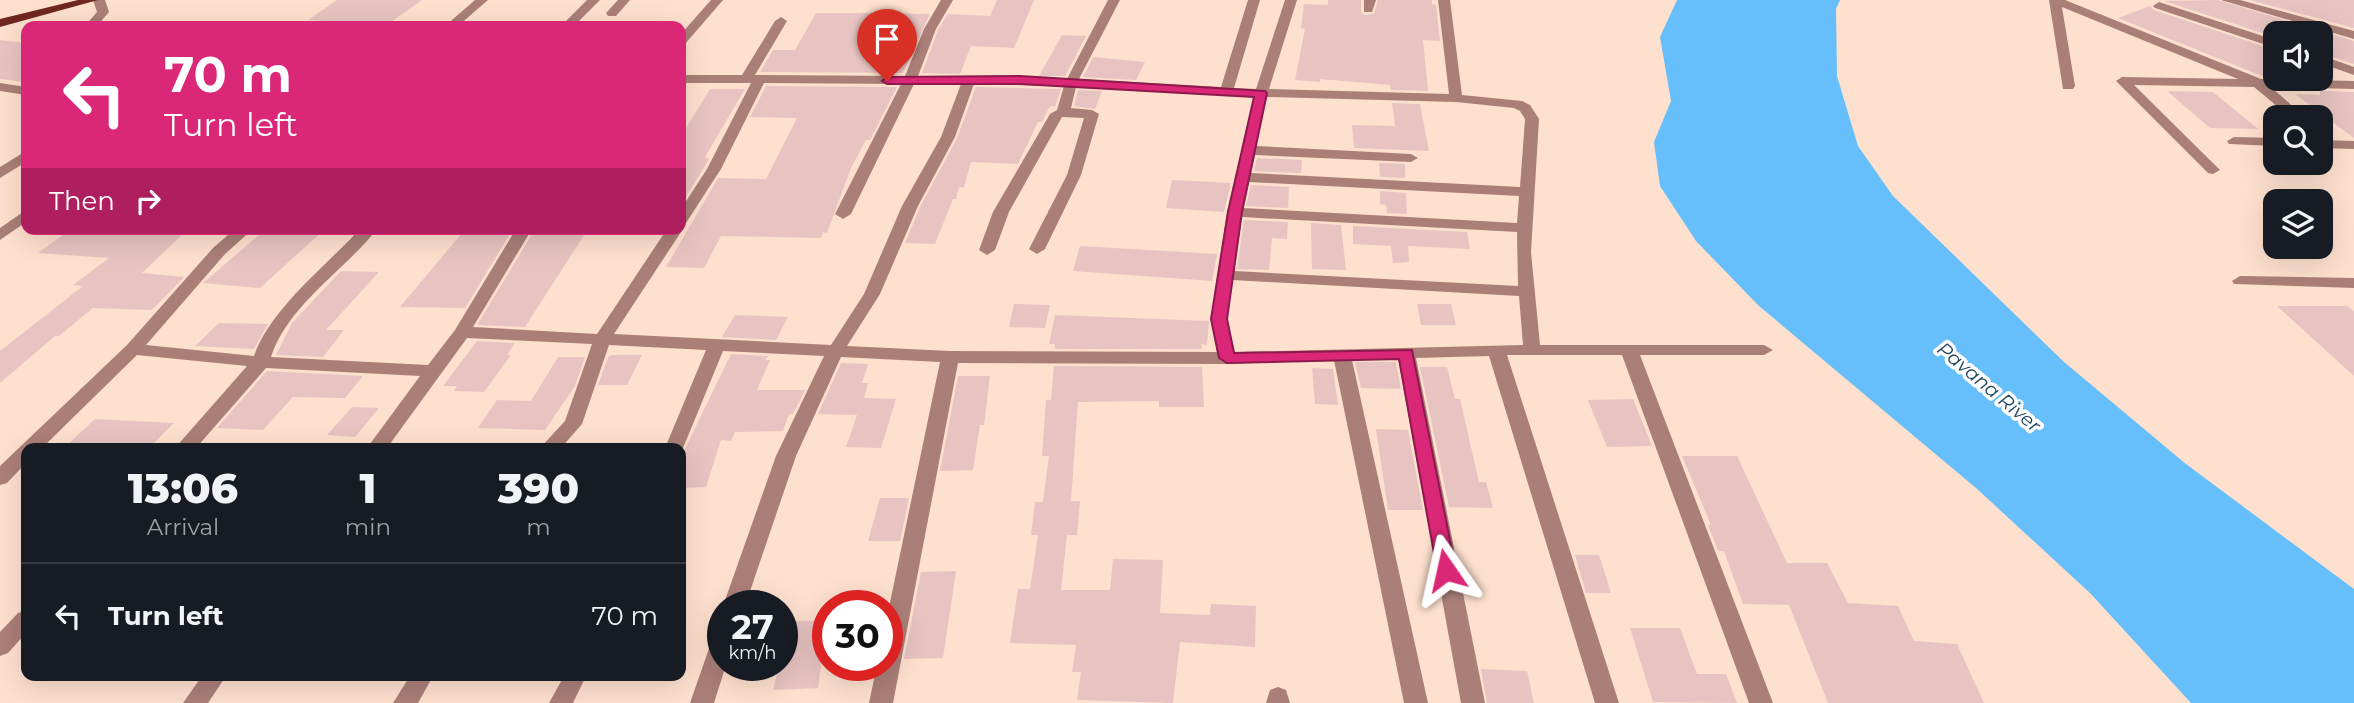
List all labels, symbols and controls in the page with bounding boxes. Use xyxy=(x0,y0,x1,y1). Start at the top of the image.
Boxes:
pin xyxy=(857,9,917,81)
icon: arrive xyxy=(868,20,906,58)
map controls xyxy=(2263,21,2333,259)
button: sound xyxy=(2263,21,2333,91)
text: 70 m xyxy=(164,45,292,104)
icon: left xyxy=(49,49,140,140)
text: Turn left xyxy=(164,105,298,144)
button: search xyxy=(2263,105,2333,175)
icon: right xyxy=(129,182,167,220)
text: Then xyxy=(49,185,115,217)
button: layers xyxy=(2263,189,2333,259)
water label: Pavana River xyxy=(1933,337,2046,437)
text: 13:06 xyxy=(128,462,238,514)
text: 1 xyxy=(359,462,376,514)
text: 390 xyxy=(498,462,579,514)
text: Arrival xyxy=(147,513,219,541)
text: min xyxy=(345,513,391,541)
text: m xyxy=(526,513,551,541)
position arrow xyxy=(1409,533,1483,607)
speed limit sign: 30 xyxy=(812,590,903,681)
icon: left xyxy=(49,597,87,635)
text: Turn left xyxy=(108,600,224,632)
text: 70 m xyxy=(592,600,658,632)
text: 27 xyxy=(731,605,774,648)
text: km/h xyxy=(728,642,777,664)

